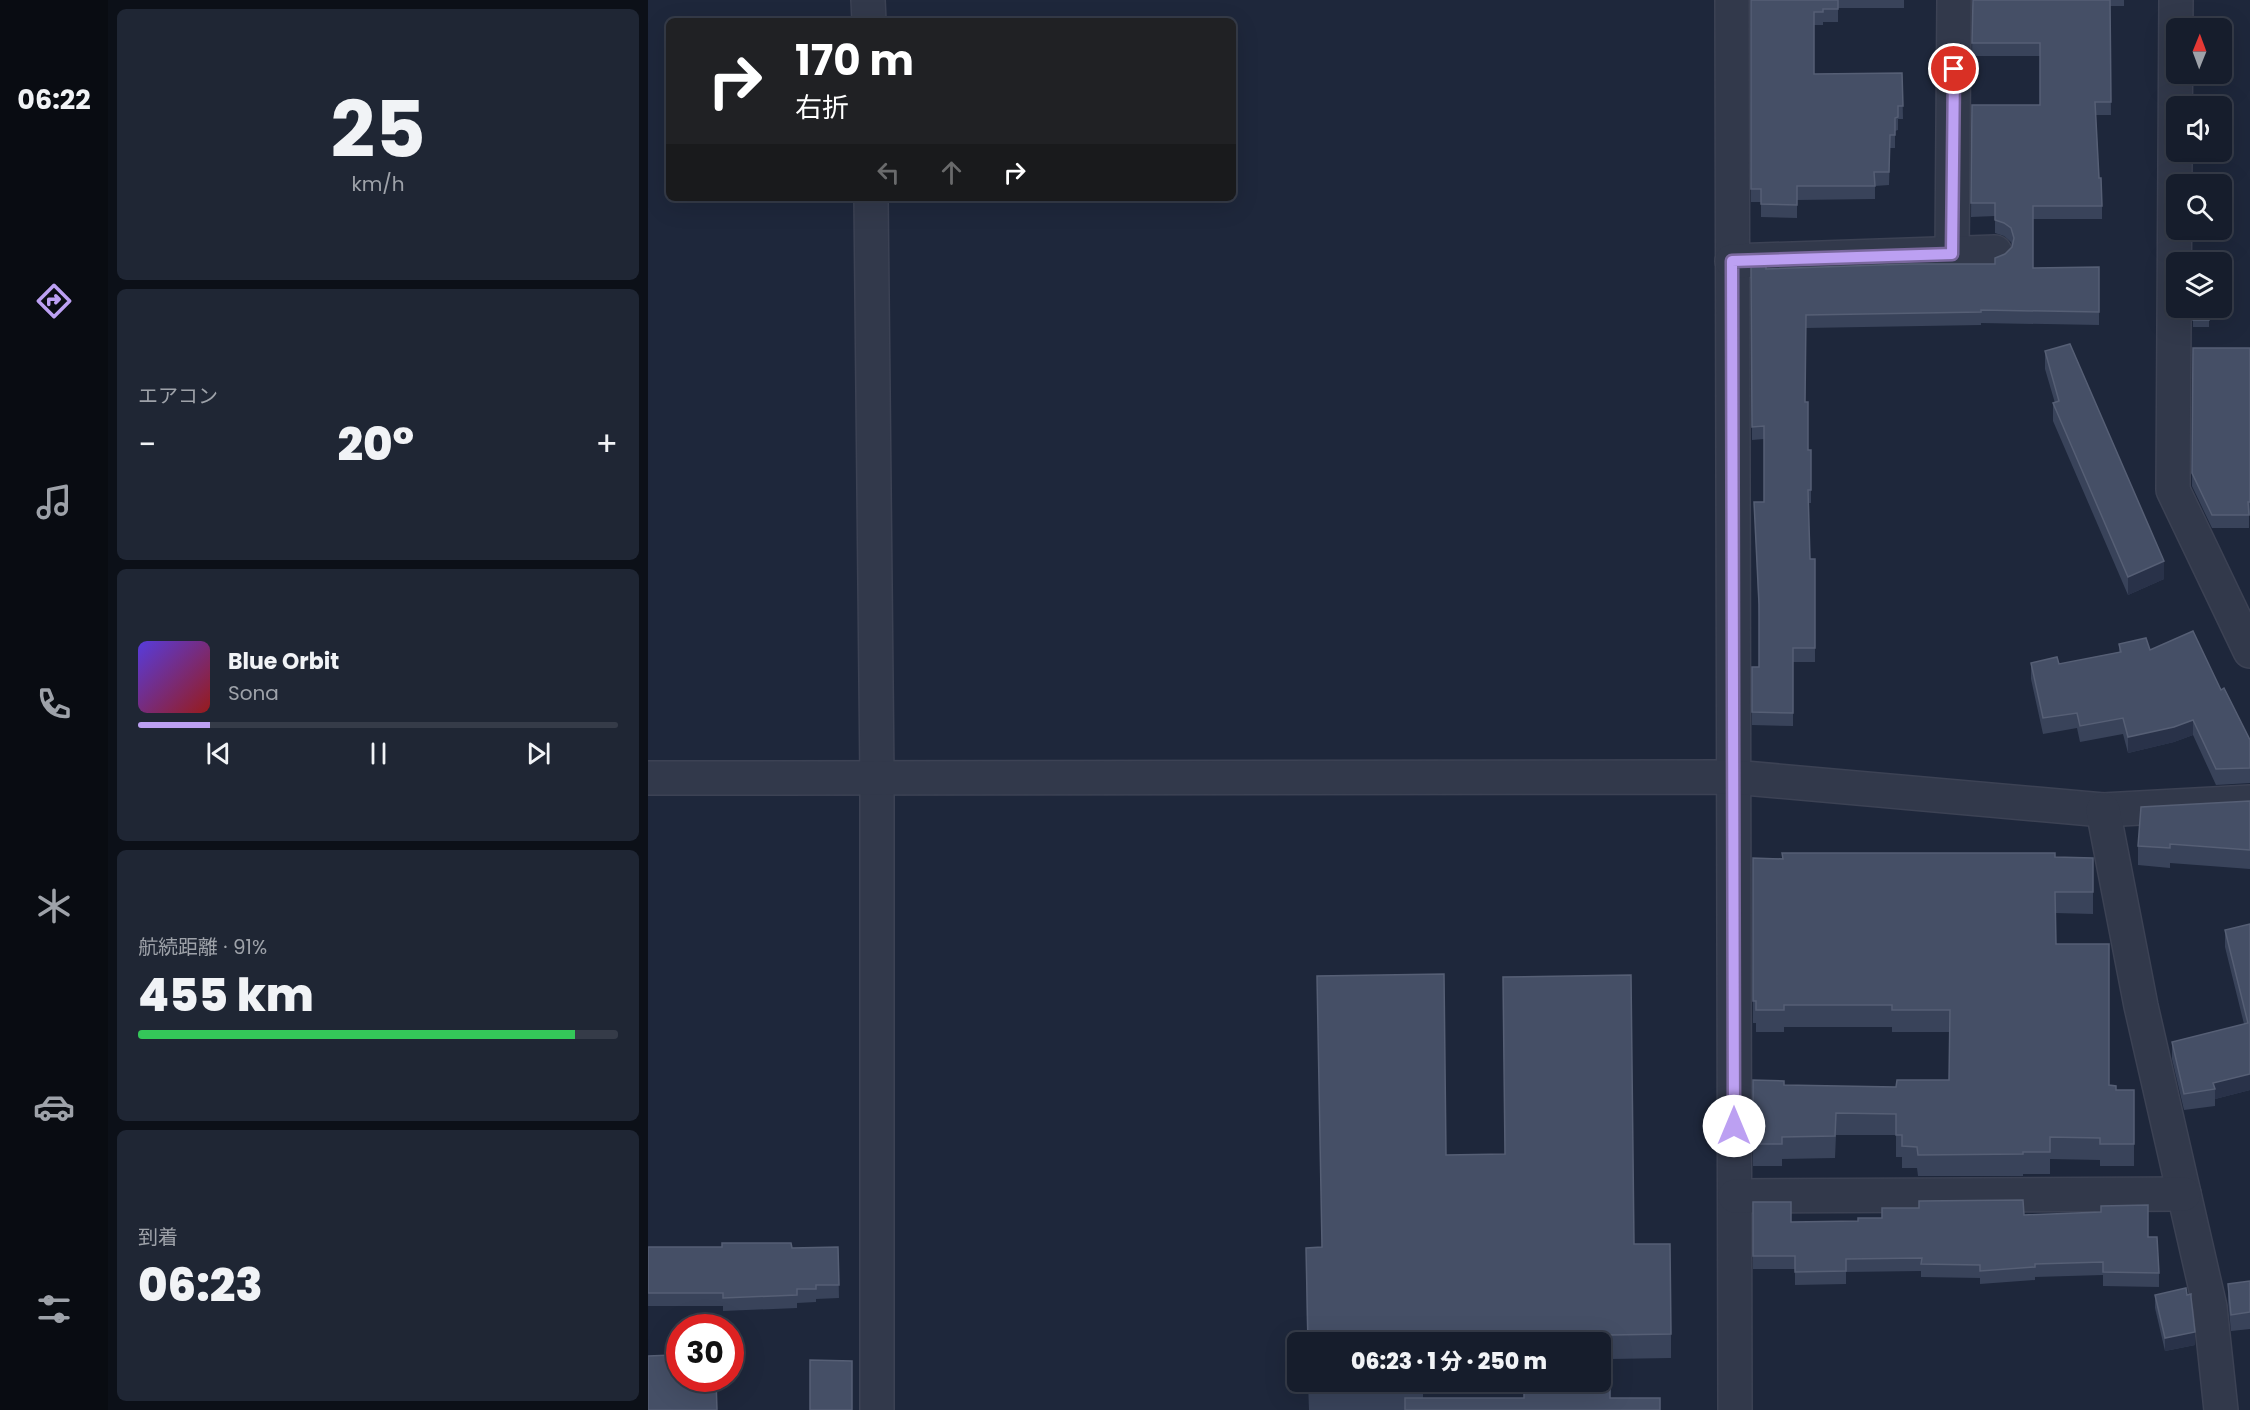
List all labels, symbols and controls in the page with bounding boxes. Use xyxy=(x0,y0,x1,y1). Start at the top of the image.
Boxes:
north arrow xyxy=(2166,18,2232,84)
map controls xyxy=(2166,18,2232,318)
text: 170 m xyxy=(795,31,914,90)
icon: right xyxy=(696,42,774,120)
pin xyxy=(1928,43,1979,94)
icon: arrive xyxy=(1937,52,1970,85)
text: 25 xyxy=(330,75,426,184)
text: 06:22 xyxy=(17,81,91,118)
text: 右折 xyxy=(795,89,849,126)
button: sound xyxy=(2166,96,2232,162)
icon: left xyxy=(872,156,905,189)
icon: ahead xyxy=(935,156,968,189)
icon: right xyxy=(998,156,1031,189)
text: km/h xyxy=(351,170,405,198)
button: search xyxy=(2166,174,2232,240)
button: layers xyxy=(2166,252,2232,318)
icon: directions xyxy=(33,280,75,322)
text: エアコン xyxy=(138,382,218,410)
text: 20° xyxy=(337,413,414,476)
text: − xyxy=(138,421,156,468)
text: + xyxy=(595,421,618,468)
icon: music xyxy=(33,481,75,523)
text: Blue Orbit xyxy=(228,646,339,677)
text: Sona xyxy=(228,679,279,707)
icon: phone xyxy=(33,683,75,725)
icon: previous xyxy=(202,737,235,770)
icon: pause xyxy=(362,737,395,770)
icon: next xyxy=(522,737,555,770)
icon: climate xyxy=(33,885,75,927)
text: 航続距離 · 91% xyxy=(138,933,267,961)
text: 455 km xyxy=(138,964,314,1027)
icon: car xyxy=(33,1086,75,1128)
position arrow xyxy=(1702,1094,1766,1158)
text: 到着 xyxy=(138,1223,178,1251)
text: 06:23 xyxy=(138,1254,263,1317)
icon: filters xyxy=(33,1288,75,1330)
speed limit sign: 30 xyxy=(666,1314,744,1392)
text: 06:23 · 1 分 · 250 m xyxy=(1351,1346,1547,1377)

